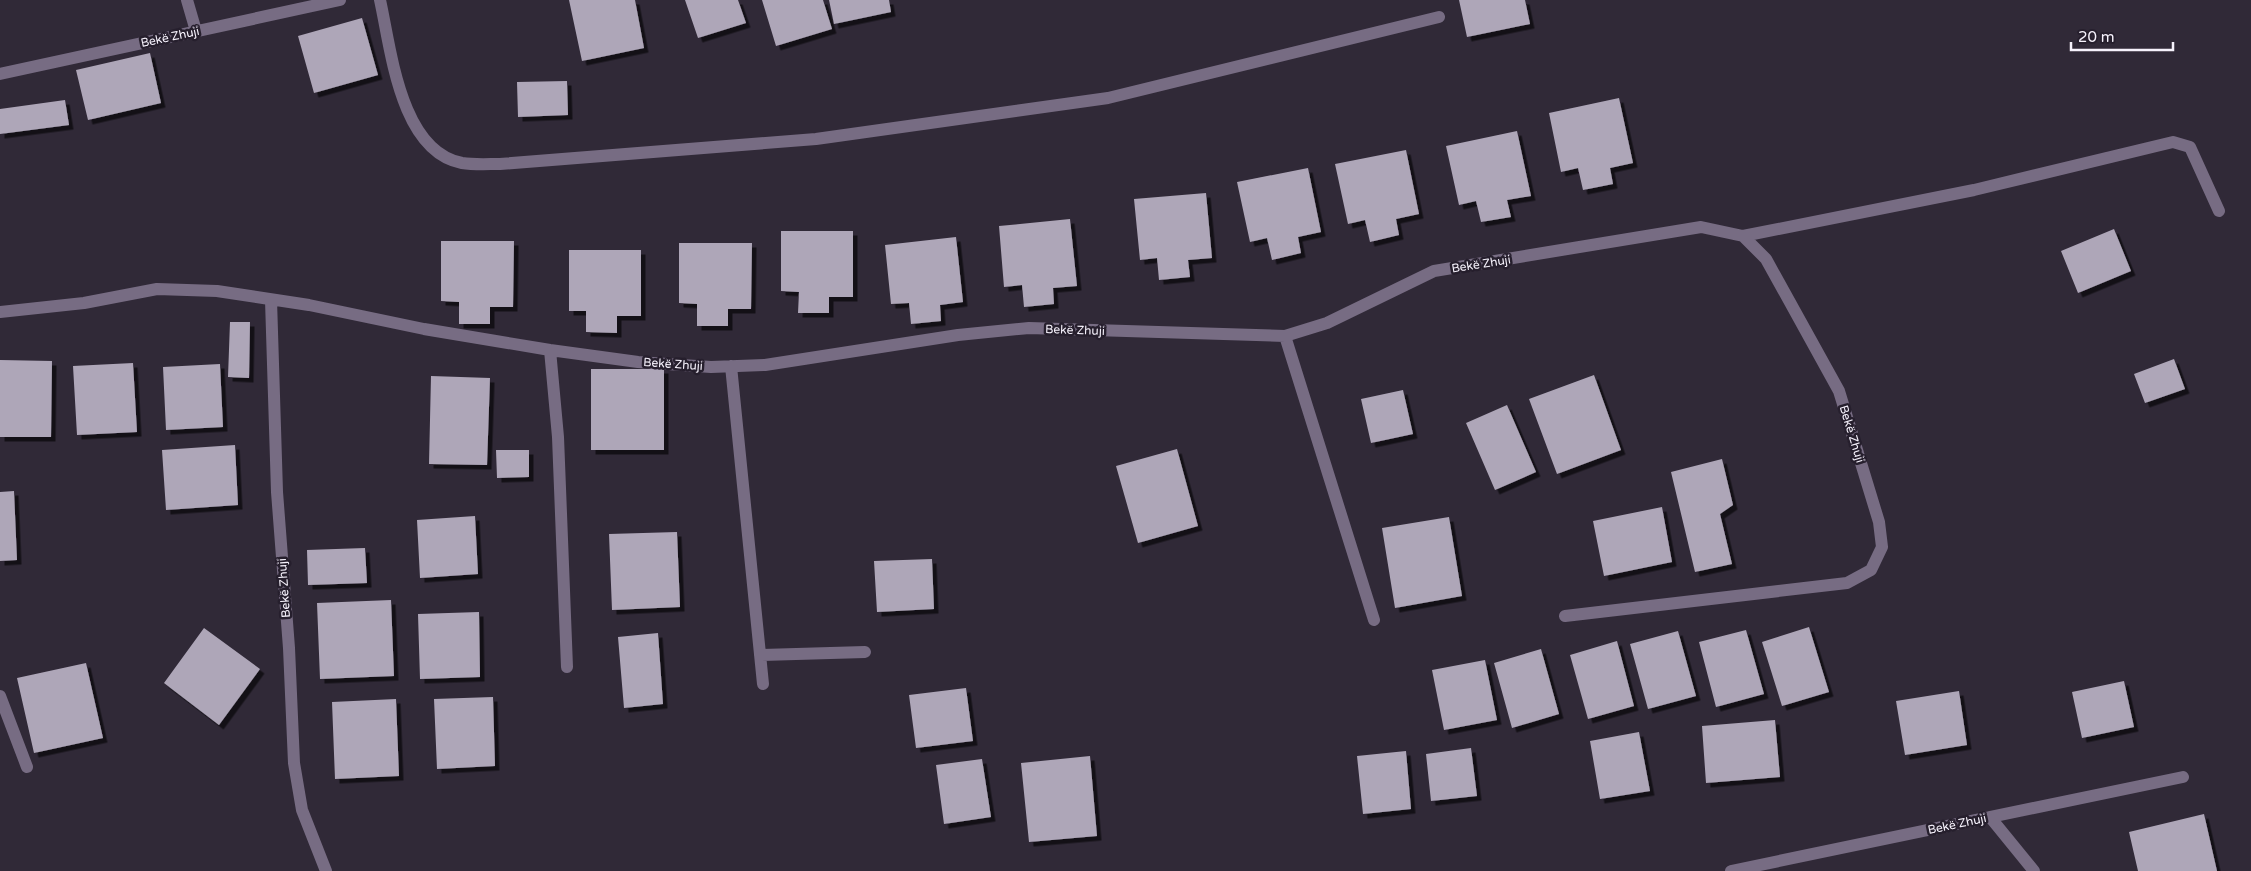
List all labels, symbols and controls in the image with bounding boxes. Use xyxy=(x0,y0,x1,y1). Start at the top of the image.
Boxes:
scale bar xyxy=(2071,20,2174,52)
street label: Bekë Zhuji xyxy=(139,24,201,50)
text: 20 m xyxy=(2078,28,2115,46)
street label: Bekë Zhuji xyxy=(1450,252,1512,276)
street label: Bekë Zhuji xyxy=(1045,322,1105,338)
street label: Bekë Zhuji xyxy=(643,355,703,373)
street label: Bekë Zhuji xyxy=(1837,403,1867,465)
street label: Bekë Zhuji xyxy=(275,558,293,618)
street label: Bekë Zhuji xyxy=(1926,811,1988,837)

